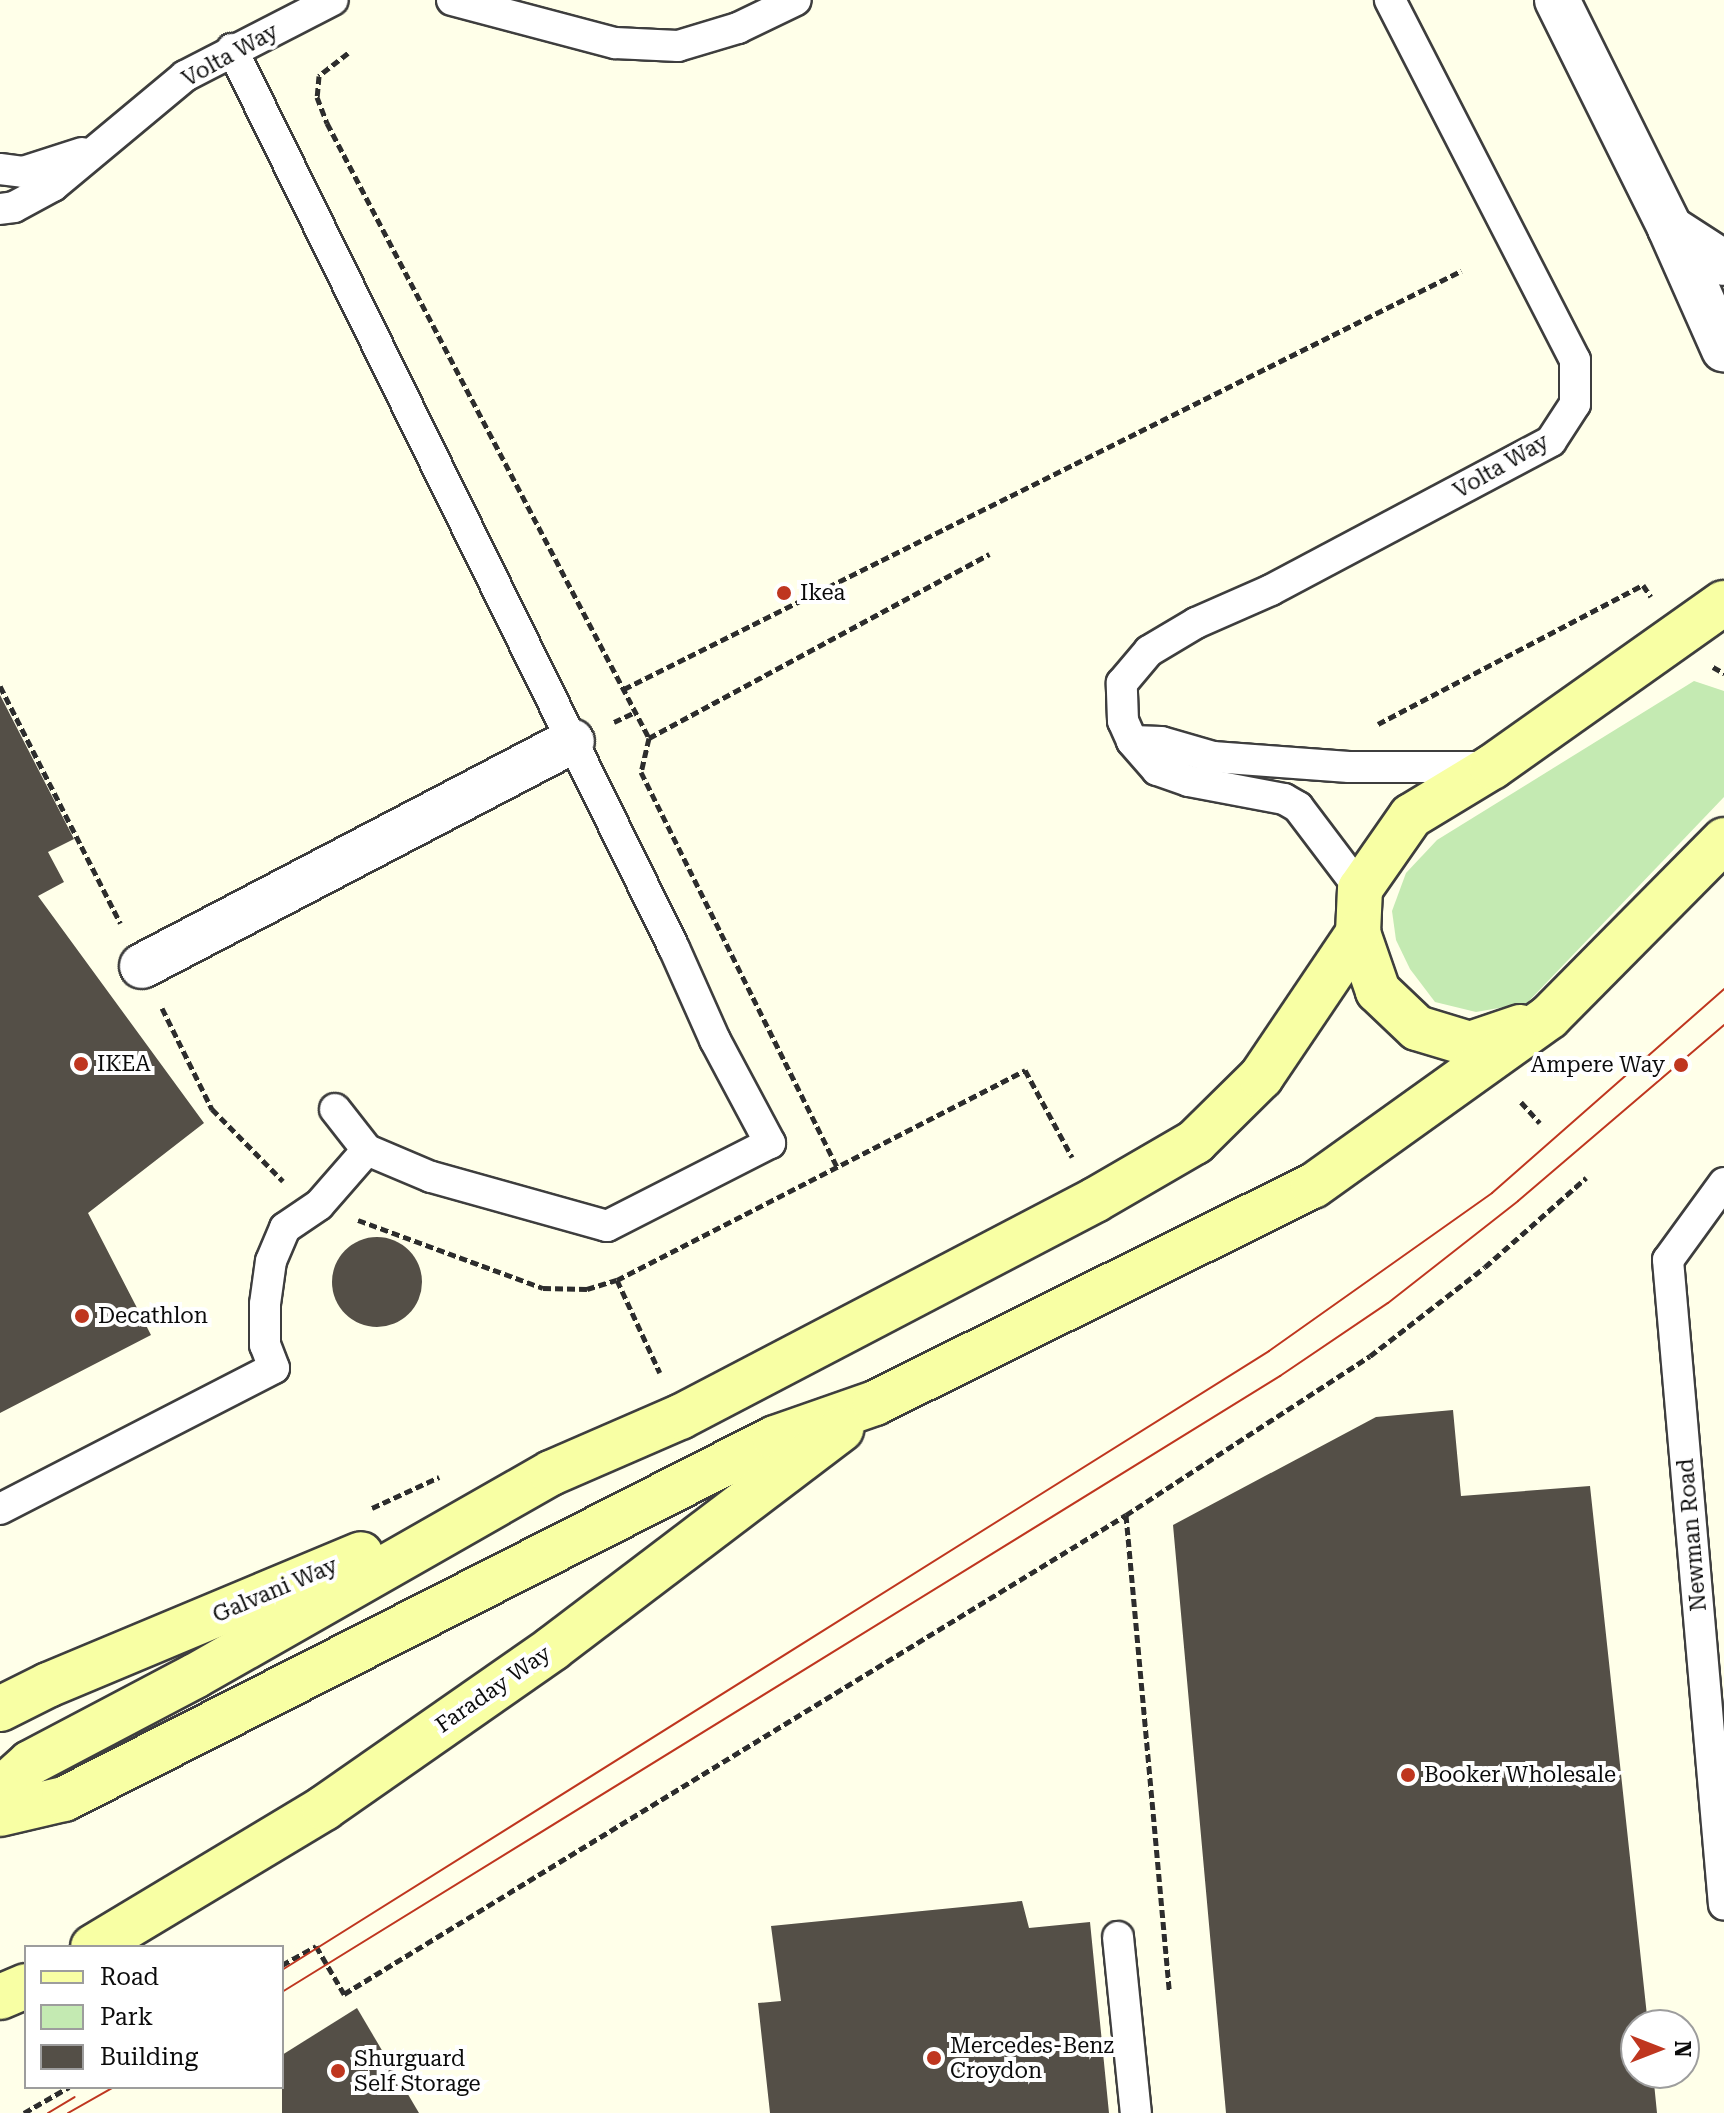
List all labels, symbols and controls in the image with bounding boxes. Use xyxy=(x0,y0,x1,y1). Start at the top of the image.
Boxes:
street label: Volta Way xyxy=(177,18,283,92)
street label: Volta Way xyxy=(1449,428,1553,504)
place label: Ikea xyxy=(800,580,845,606)
marker: Ikea xyxy=(775,584,793,602)
place label: IKEA xyxy=(97,1051,151,1077)
place label: Ampere Way xyxy=(1531,1052,1665,1078)
marker: IKEA xyxy=(72,1055,90,1073)
marker: Ampere Way xyxy=(1672,1056,1690,1074)
place label: Decathlon xyxy=(98,1303,208,1329)
marker: Decathlon xyxy=(73,1307,91,1325)
street label: Newman Road xyxy=(1672,1458,1712,1612)
street label: Galvani Way xyxy=(209,1552,341,1628)
street label: Faraday Way xyxy=(430,1640,556,1738)
place label: Booker Wholesale xyxy=(1424,1762,1616,1788)
marker: Booker Wholesale xyxy=(1399,1766,1417,1784)
legend xyxy=(24,1945,284,2089)
text: Road xyxy=(100,1963,159,1991)
text: Park xyxy=(100,2003,153,2031)
north arrow xyxy=(1620,2009,1700,2089)
place label: Mercedes-Benz Croydon xyxy=(950,2032,1114,2084)
text: N xyxy=(1670,2041,1695,2057)
text: Building xyxy=(100,2043,198,2071)
place label: Shurguard Self Storage xyxy=(354,2045,481,2096)
marker: Mercedes-Benz Croydon xyxy=(925,2049,943,2067)
marker: Shurguard Self Storage xyxy=(329,2062,347,2080)

